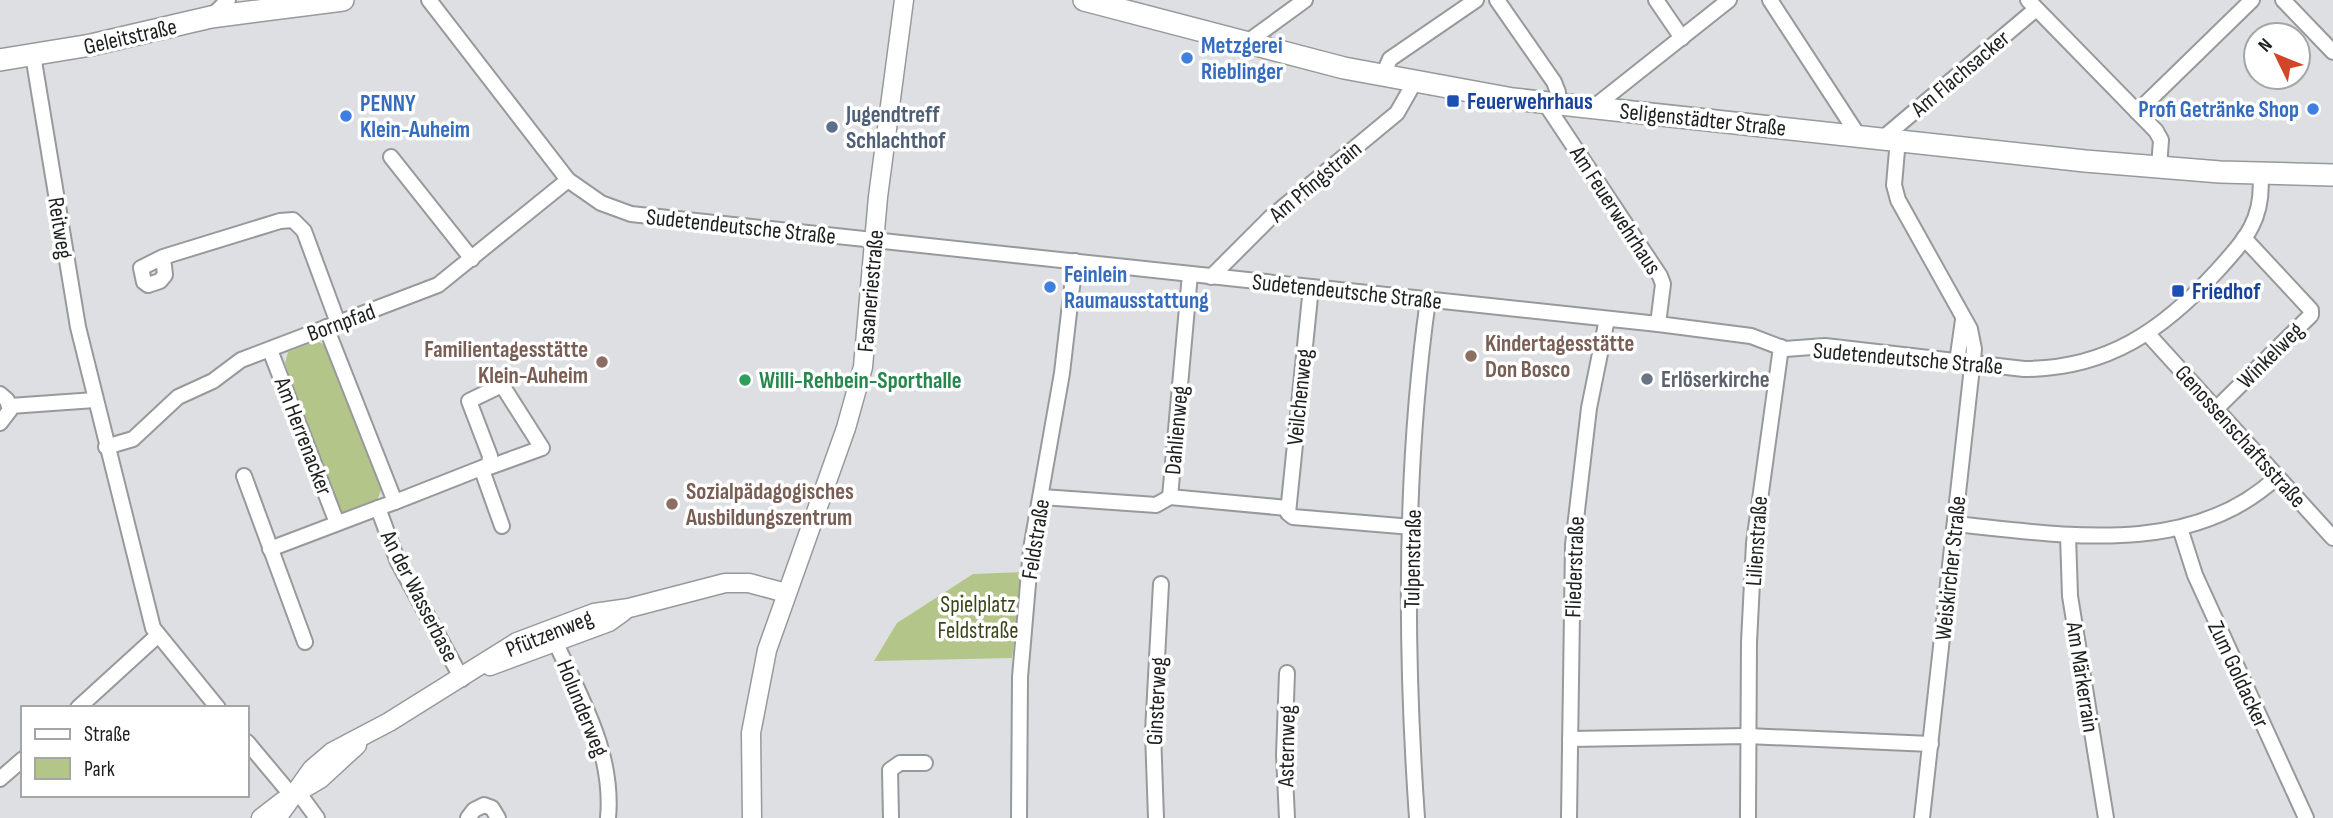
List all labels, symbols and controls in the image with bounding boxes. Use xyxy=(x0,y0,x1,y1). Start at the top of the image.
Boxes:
street label: Geleitstraße xyxy=(81,13,180,61)
north arrow xyxy=(2242,21,2312,91)
street label: Am Flachsacker xyxy=(1905,24,2016,124)
place label: Metzgerei Rieblinger xyxy=(1201,32,1283,86)
text: N xyxy=(2254,34,2278,57)
marker: Metzgerei Rieblinger xyxy=(1179,50,1195,66)
place label: Feuerwehrhaus xyxy=(1467,88,1593,116)
place label: PENNY Klein-Auheim xyxy=(360,90,470,144)
marker: Feuerwehrhaus xyxy=(1445,93,1461,109)
place label: Profi Getränke Shop xyxy=(2138,96,2299,124)
street label: Seligenstädter Straße xyxy=(1618,97,1787,143)
place label: Jugendtreff Schlachthof xyxy=(845,101,946,155)
marker: Profi Getränke Shop xyxy=(2305,101,2321,117)
marker: PENNY Klein-Auheim xyxy=(338,108,354,124)
marker: Jugendtreff Schlachthof xyxy=(824,119,840,135)
street label: Am Pfingstrain xyxy=(1263,135,1368,229)
street label: Am Feuerwehrhaus xyxy=(1563,140,1667,280)
street label: Reitweg xyxy=(41,195,79,261)
street label: Sudetendeutsche Straße xyxy=(645,203,837,251)
street label: Fasaneriestraße xyxy=(852,229,890,353)
place label: Feinlein Raumausstattung xyxy=(1064,261,1209,315)
street label: Sudetendeutsche Straße xyxy=(1251,268,1443,316)
place label: Friedhof xyxy=(2192,278,2261,306)
marker: Feinlein Raumausstattung xyxy=(1042,279,1058,295)
marker: Friedhof xyxy=(2170,283,2186,299)
street label: Bornpfad xyxy=(303,298,379,348)
street label: Winkelweg xyxy=(2232,317,2310,395)
place label: Kindertagesstätte Don Bosco xyxy=(1485,330,1634,384)
place label: Familientagesstätte Klein-Auheim xyxy=(424,336,588,390)
street label: Sudetendeutsche Straße xyxy=(1812,337,2004,381)
street label: Veilchenweg xyxy=(1281,348,1319,447)
marker: Kindertagesstätte Don Bosco xyxy=(1463,348,1479,364)
marker: Familientagesstätte Klein-Auheim xyxy=(594,354,610,370)
street label: Genossenschaftsstraße xyxy=(2169,360,2312,514)
place label: Erlöserkirche xyxy=(1661,366,1770,394)
place label: Willi-Rehbein-Sporthalle xyxy=(759,367,962,395)
marker: Erlöserkirche xyxy=(1639,371,1655,387)
marker: Willi-Rehbein-Sporthalle xyxy=(737,372,753,388)
street label: Am Herrenacker xyxy=(267,373,338,500)
street label: Dahlienweg xyxy=(1159,384,1195,476)
place label: Sozialpädagogisches Ausbildungszentrum xyxy=(685,478,854,532)
street label: Lilienstraße xyxy=(1740,495,1774,587)
street label: Weiskircher Straße xyxy=(1929,495,1972,642)
marker: Sozialpädagogisches Ausbildungszentrum xyxy=(664,496,680,512)
street label: Feldstraße xyxy=(1016,497,1056,581)
street label: Tulpenstraße xyxy=(1398,509,1428,609)
street label: Fliederstraße xyxy=(1559,516,1591,618)
street label: An der Wasserbase xyxy=(373,525,464,667)
park label: Spielplatz Feldstraße xyxy=(938,591,1018,645)
street label: Pfützenweg xyxy=(502,604,597,664)
street label: Zum Goldacker xyxy=(2201,617,2275,733)
street label: Am Märkerrain xyxy=(2059,619,2105,734)
street label: Holunderweg xyxy=(550,656,614,761)
street label: Ginsterweg xyxy=(1141,656,1173,746)
street label: Asternweg xyxy=(1272,705,1302,788)
legend xyxy=(21,706,248,797)
text: Straße xyxy=(84,722,130,747)
text: Park xyxy=(84,757,115,782)

